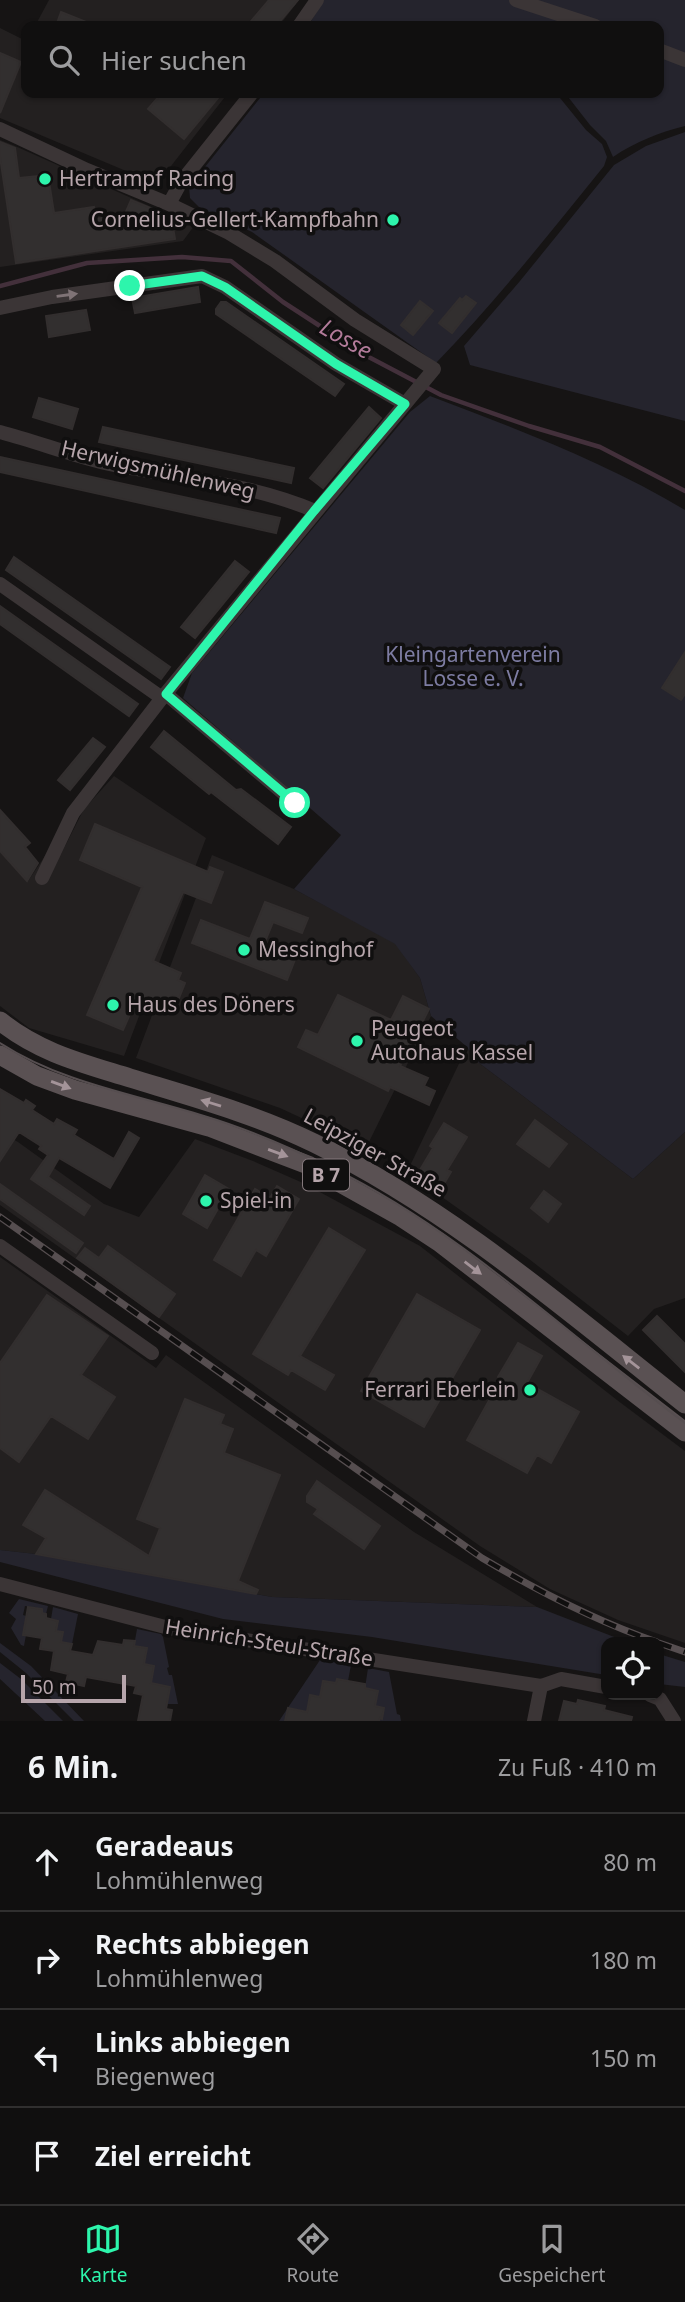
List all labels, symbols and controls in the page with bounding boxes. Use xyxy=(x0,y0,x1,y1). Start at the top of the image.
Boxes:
search box xyxy=(21,21,664,98)
icon: search xyxy=(45,41,83,79)
text: Hier suchen xyxy=(101,42,247,78)
place label: Hertrampf Racing xyxy=(59,164,234,192)
marker: Hertrampf Racing xyxy=(37,171,53,187)
place label: Cornelius-Gellert-Kampfbahn xyxy=(91,205,379,233)
marker: Cornelius-Gellert-Kampfbahn xyxy=(385,212,401,228)
route end xyxy=(114,270,145,301)
one-way arrow xyxy=(56,289,78,300)
water label: Losse xyxy=(315,310,378,366)
street label: Herwigsmühlenweg xyxy=(59,433,258,505)
park label: Kleingartenverein Losse e. V. xyxy=(385,640,561,692)
route start xyxy=(279,787,310,818)
place label: Messinghof xyxy=(258,935,375,963)
marker: Messinghof xyxy=(236,942,252,958)
place label: Haus des Döners xyxy=(127,990,295,1018)
marker: Haus des Döners xyxy=(105,997,121,1013)
place label: Peugeot Autohaus Kassel xyxy=(371,1014,533,1066)
marker: Peugeot Autohaus Kassel xyxy=(349,1033,365,1049)
one-way arrow xyxy=(51,1080,72,1091)
one-way arrow xyxy=(201,1097,222,1107)
street label: Leipziger Straße xyxy=(299,1101,452,1203)
one-way arrow xyxy=(268,1148,289,1159)
road number: B 7 xyxy=(303,1160,349,1190)
place label: Spiel-in xyxy=(220,1186,292,1214)
marker: Spiel-in xyxy=(198,1193,214,1209)
one-way arrow xyxy=(464,1261,482,1276)
one-way arrow xyxy=(623,1354,641,1369)
place label: Ferrari Eberlein xyxy=(364,1375,516,1403)
marker: Ferrari Eberlein xyxy=(522,1382,538,1398)
street label: Heinrich-Steul-Straße xyxy=(163,1612,375,1672)
map controls xyxy=(601,1637,664,1700)
button: locate xyxy=(601,1637,664,1700)
scale bar xyxy=(21,1672,126,1704)
text: 50 m xyxy=(32,1674,76,1700)
text: 6 Min. xyxy=(28,1746,118,1787)
text: Zu Fuß · 410 m xyxy=(498,1751,657,1783)
text: Geradeaus xyxy=(95,1828,234,1864)
icon: ahead xyxy=(28,1843,66,1881)
text: 80 m xyxy=(603,1846,657,1878)
text: Lohmühlenweg xyxy=(95,1864,263,1896)
text: Rechts abbiegen xyxy=(95,1926,310,1962)
icon: right xyxy=(28,1941,66,1979)
text: 180 m xyxy=(590,1944,657,1976)
text: Lohmühlenweg xyxy=(95,1962,263,1994)
text: Links abbiegen xyxy=(95,2024,291,2060)
icon: left xyxy=(28,2039,66,2077)
text: 150 m xyxy=(590,2042,657,2074)
text: Biegenweg xyxy=(95,2060,215,2092)
icon: arrive xyxy=(28,2137,66,2175)
text: Ziel erreicht xyxy=(95,2138,251,2174)
tab: Karte xyxy=(80,2220,127,2288)
tab: Route xyxy=(286,2220,339,2288)
tab: Gespeichert xyxy=(498,2220,605,2288)

